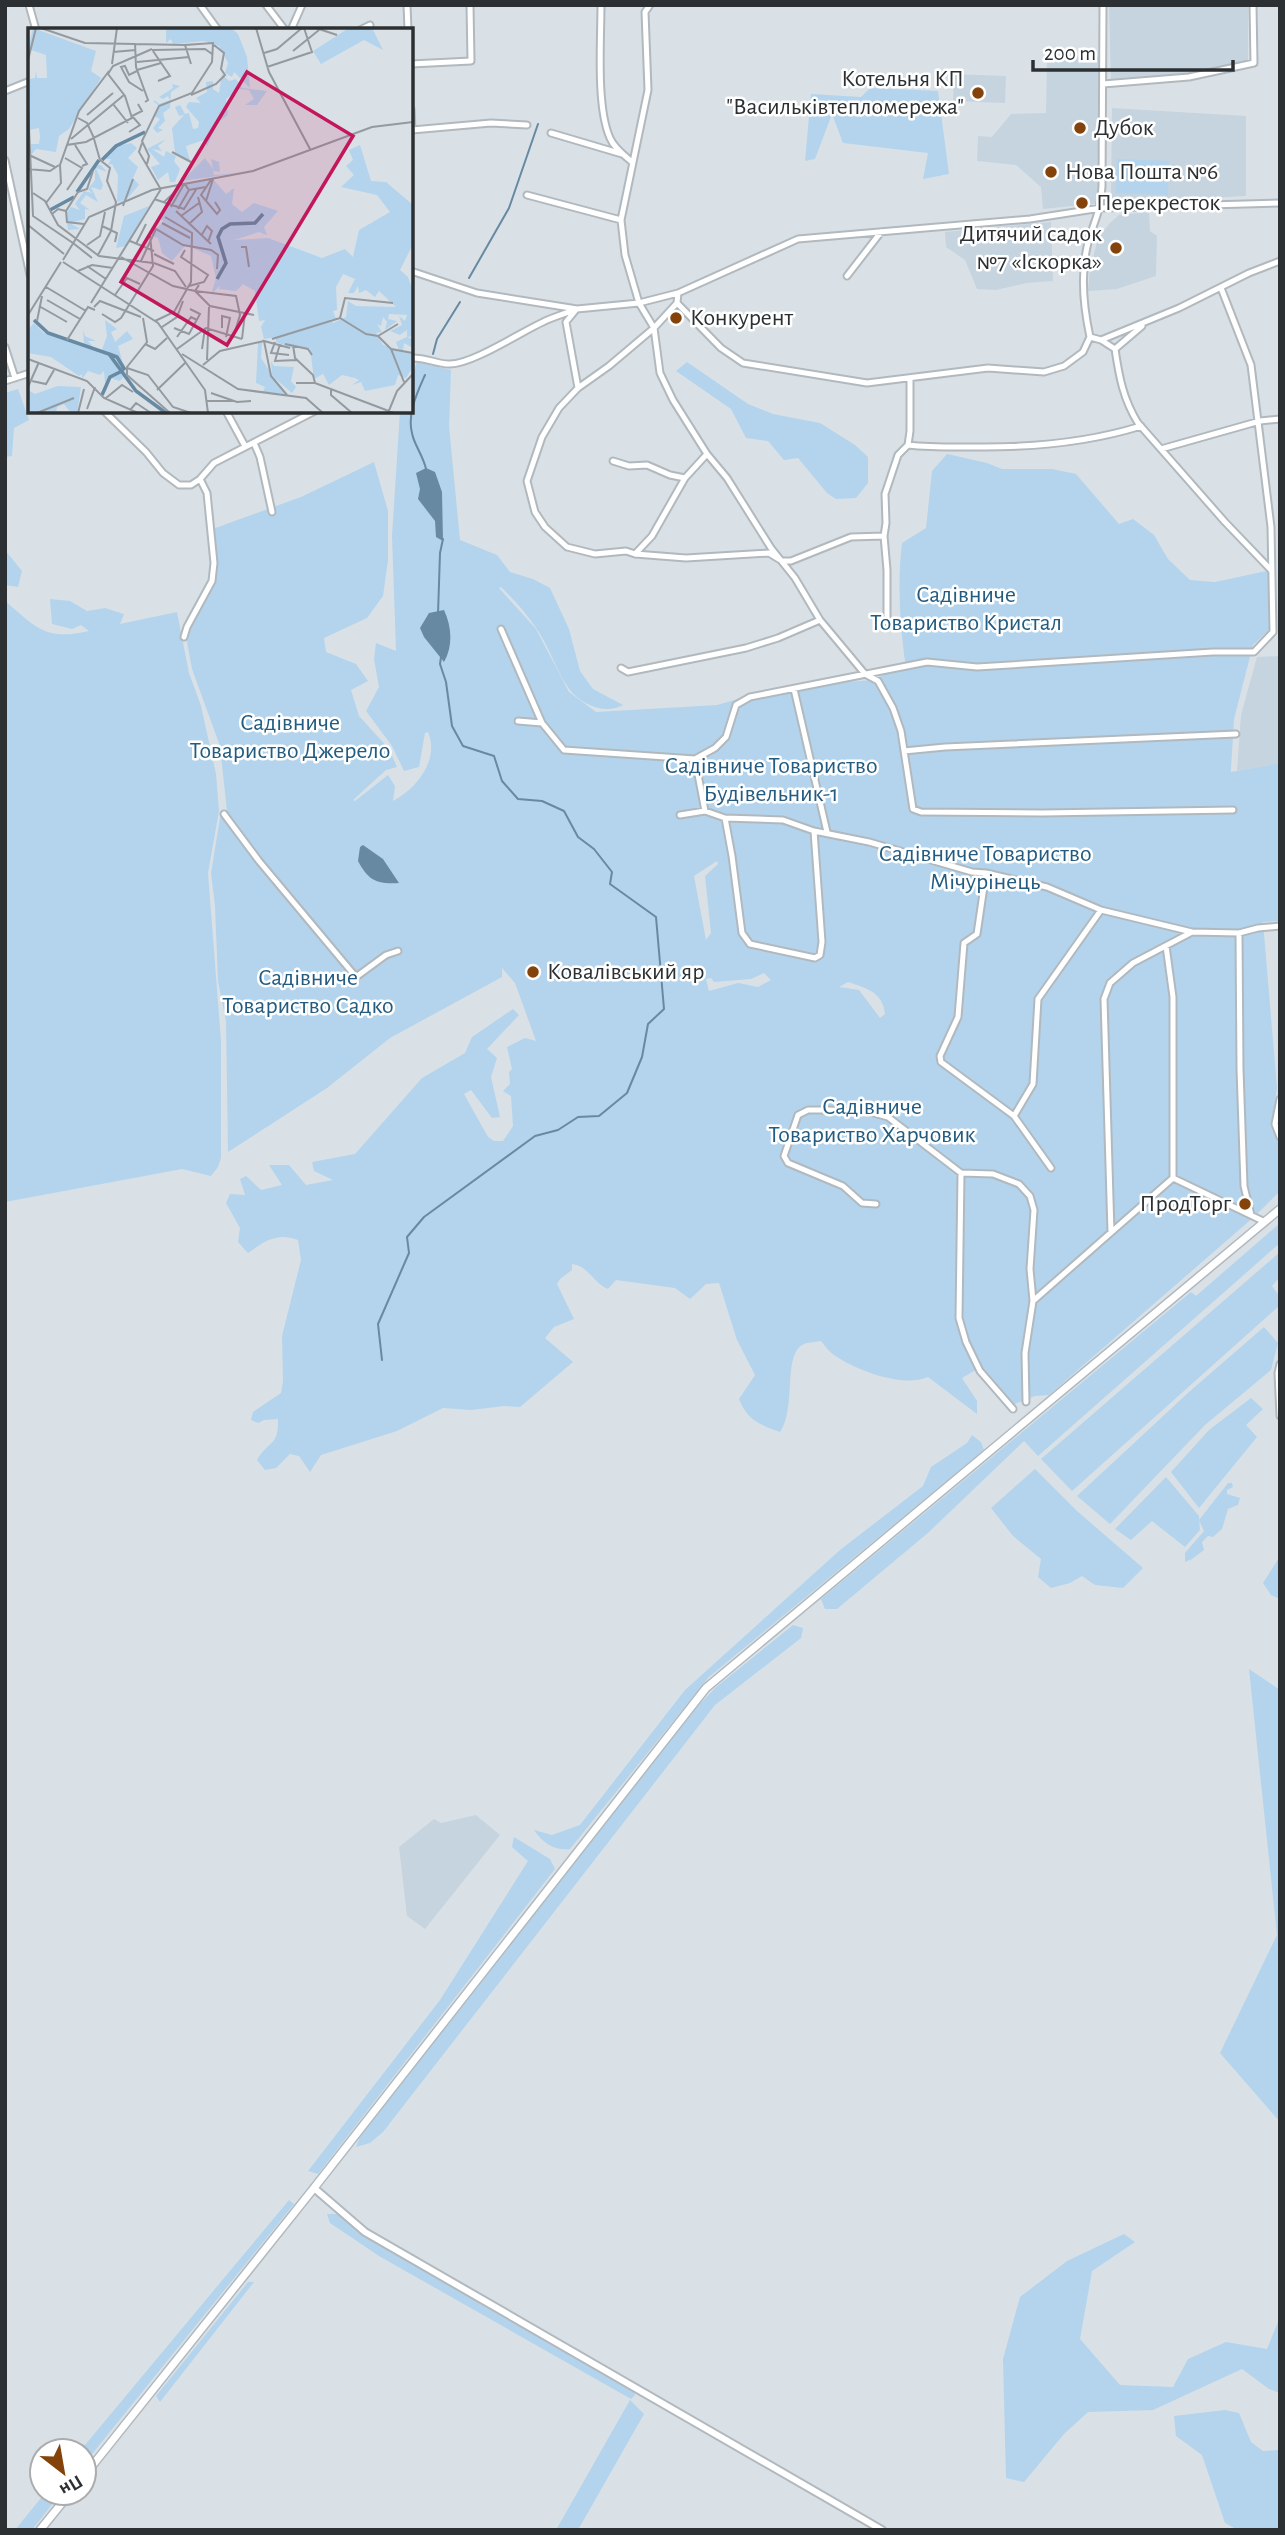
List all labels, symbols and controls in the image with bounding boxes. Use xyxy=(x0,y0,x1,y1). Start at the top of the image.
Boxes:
inset map xyxy=(28,28,413,413)
scale bar xyxy=(1033,28,1232,72)
text: 200 m xyxy=(1044,43,1096,64)
place label: Котельня КП "Васильківтепломережа" xyxy=(726,67,964,119)
marker: Котельня КП "Васильківтепломережа" xyxy=(970,85,986,101)
place label: Дубок xyxy=(1094,116,1154,140)
marker: Дубок xyxy=(1072,120,1088,136)
place label: Нова Пошта №6 xyxy=(1065,160,1218,184)
marker: Нова Пошта №6 xyxy=(1043,164,1059,180)
place label: Перекресток xyxy=(1096,191,1220,215)
marker: Перекресток xyxy=(1074,195,1090,211)
place label: Дитячий садок №7 «Іскорка» xyxy=(960,222,1102,274)
marker: Дитячий садок №7 «Іскорка» xyxy=(1108,240,1124,256)
place label: Конкурент xyxy=(690,306,793,330)
marker: Конкурент xyxy=(668,310,684,326)
park label: Садівниче Товариство Кристал xyxy=(870,583,1062,635)
park label: Садівниче Товариство Джерело xyxy=(190,711,390,763)
park label: Садівниче Товариство Будівельник-1 xyxy=(664,754,878,806)
park label: Садівниче Товариство Мічурінець xyxy=(878,842,1092,894)
place label: Ковалівський яр xyxy=(547,960,704,984)
marker: Ковалівський яр xyxy=(525,964,541,980)
park label: Садівниче Товариство Садко xyxy=(222,966,394,1018)
park label: Садівниче Товариство Харчовик xyxy=(769,1095,975,1147)
place label: ПродТорг xyxy=(1140,1192,1232,1216)
marker: ПродТорг xyxy=(1237,1196,1253,1212)
north arrow xyxy=(28,2437,98,2507)
text: Пн xyxy=(56,2471,86,2499)

